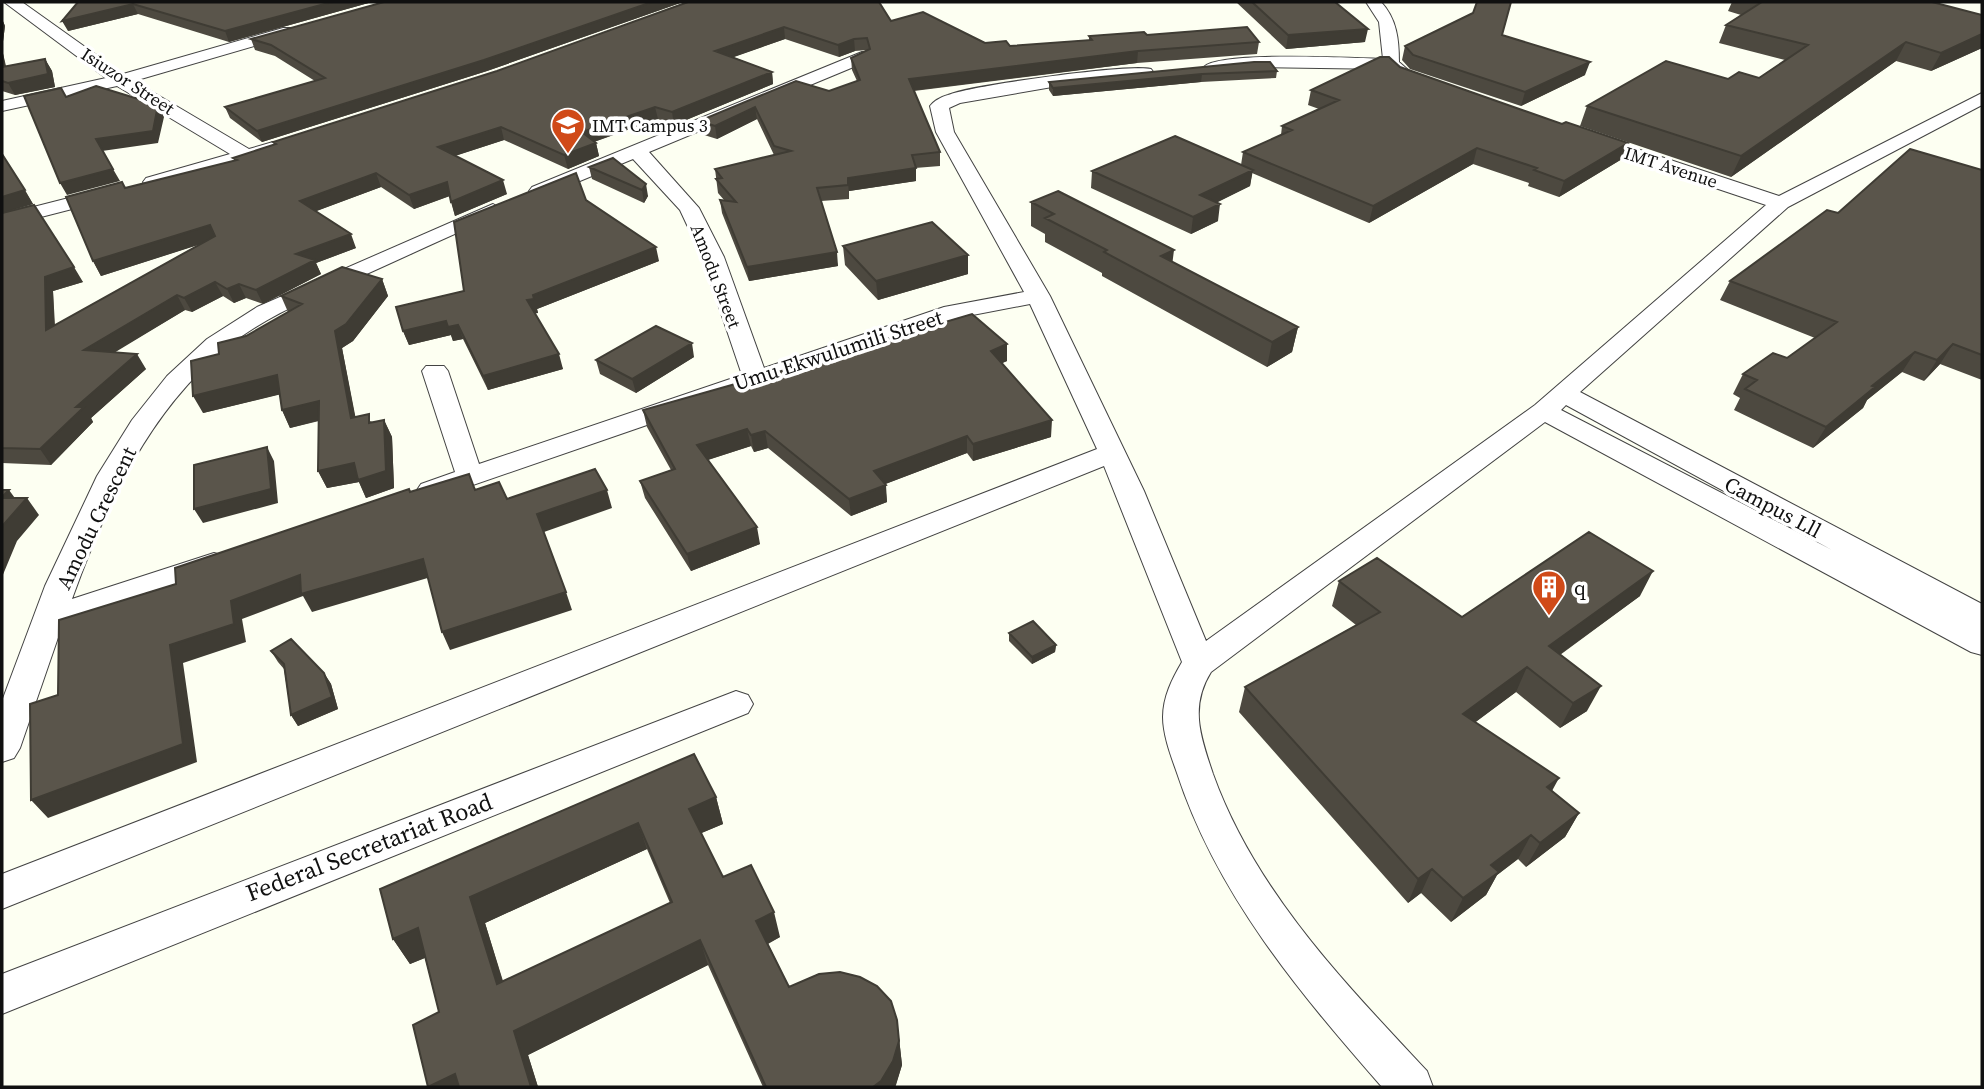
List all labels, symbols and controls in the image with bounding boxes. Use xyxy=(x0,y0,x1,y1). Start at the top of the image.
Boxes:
street label: Isiuzor Street xyxy=(77,42,180,121)
school or university icon: IMT Campus 3 xyxy=(549,106,587,155)
place label: IMT Campus 3 xyxy=(592,113,708,138)
street label: IMT Avenue xyxy=(1621,140,1721,194)
street label: Amodu Street xyxy=(685,221,747,332)
street label: Umu Ekwulumili Street xyxy=(730,302,946,398)
street label: Amodu Crescent xyxy=(49,442,143,594)
street label: Campus Lll xyxy=(1719,469,1827,545)
building icon: q xyxy=(1530,568,1568,617)
place label: q xyxy=(1574,573,1586,602)
street label: Federal Secretariat Road xyxy=(241,785,497,909)

